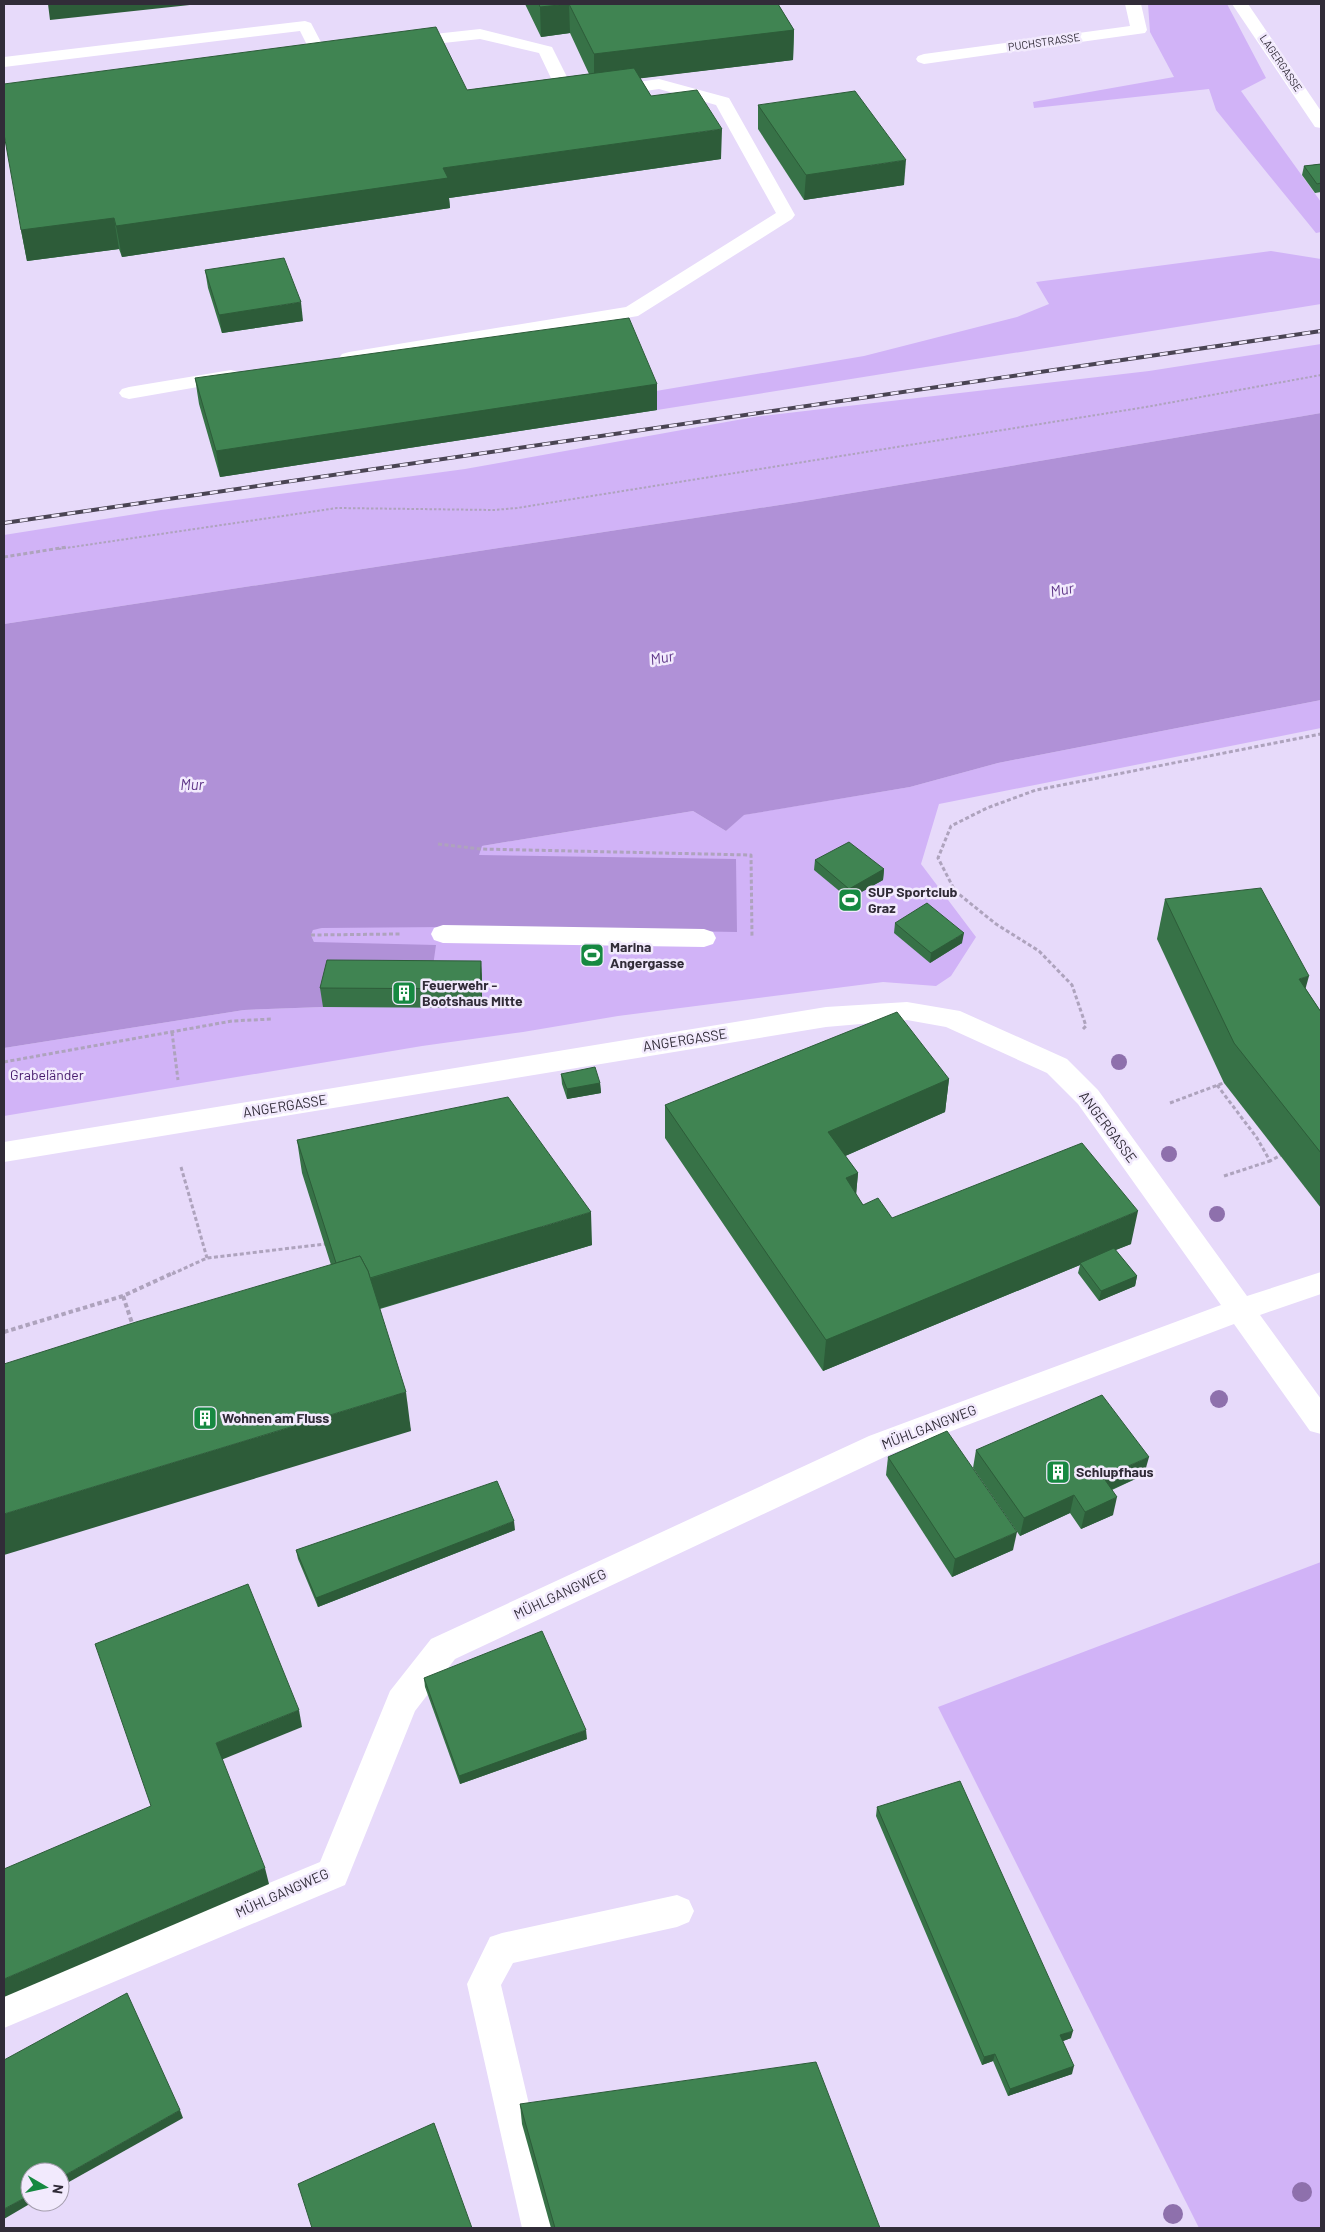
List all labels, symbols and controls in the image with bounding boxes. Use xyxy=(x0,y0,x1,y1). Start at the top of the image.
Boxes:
street label: PUCHSTRASSE xyxy=(1007,30,1081,53)
street label: LAGERGASSE xyxy=(1258,32,1305,94)
water label: Mur xyxy=(1049,578,1076,600)
water label: Mur xyxy=(649,646,676,668)
water label: Mur xyxy=(180,775,204,793)
place label: SUP Sportclub Graz xyxy=(868,883,958,916)
sports icon: SUP Sportclub Graz xyxy=(837,887,863,913)
place label: Marina Angergasse xyxy=(610,938,685,971)
sports icon: Marina Angergasse xyxy=(579,942,605,968)
place label: Feuerwehr - Bootshaus Mitte xyxy=(422,976,523,1009)
building icon: Feuerwehr - Bootshaus Mitte xyxy=(391,980,417,1006)
street label: ANGERGASSE xyxy=(642,1024,728,1055)
park label: Grabeländer xyxy=(10,1066,84,1083)
street label: ANGERGASSE xyxy=(1076,1088,1141,1166)
street label: ANGERGASSE xyxy=(242,1090,328,1121)
street label: MÜHLGANGWEG xyxy=(879,1401,979,1452)
building icon: Wohnen am Fluss xyxy=(192,1405,218,1431)
place label: Wohnen am Fluss xyxy=(222,1409,329,1426)
building icon: Schlupfhaus xyxy=(1045,1459,1071,1485)
place label: Schlupfhaus xyxy=(1076,1463,1154,1480)
street label: MÜHLGANGWEG xyxy=(511,1565,609,1622)
street label: MÜHLGANGWEG xyxy=(233,1864,331,1921)
north arrow xyxy=(20,2162,70,2212)
text: N xyxy=(49,2183,67,2195)

